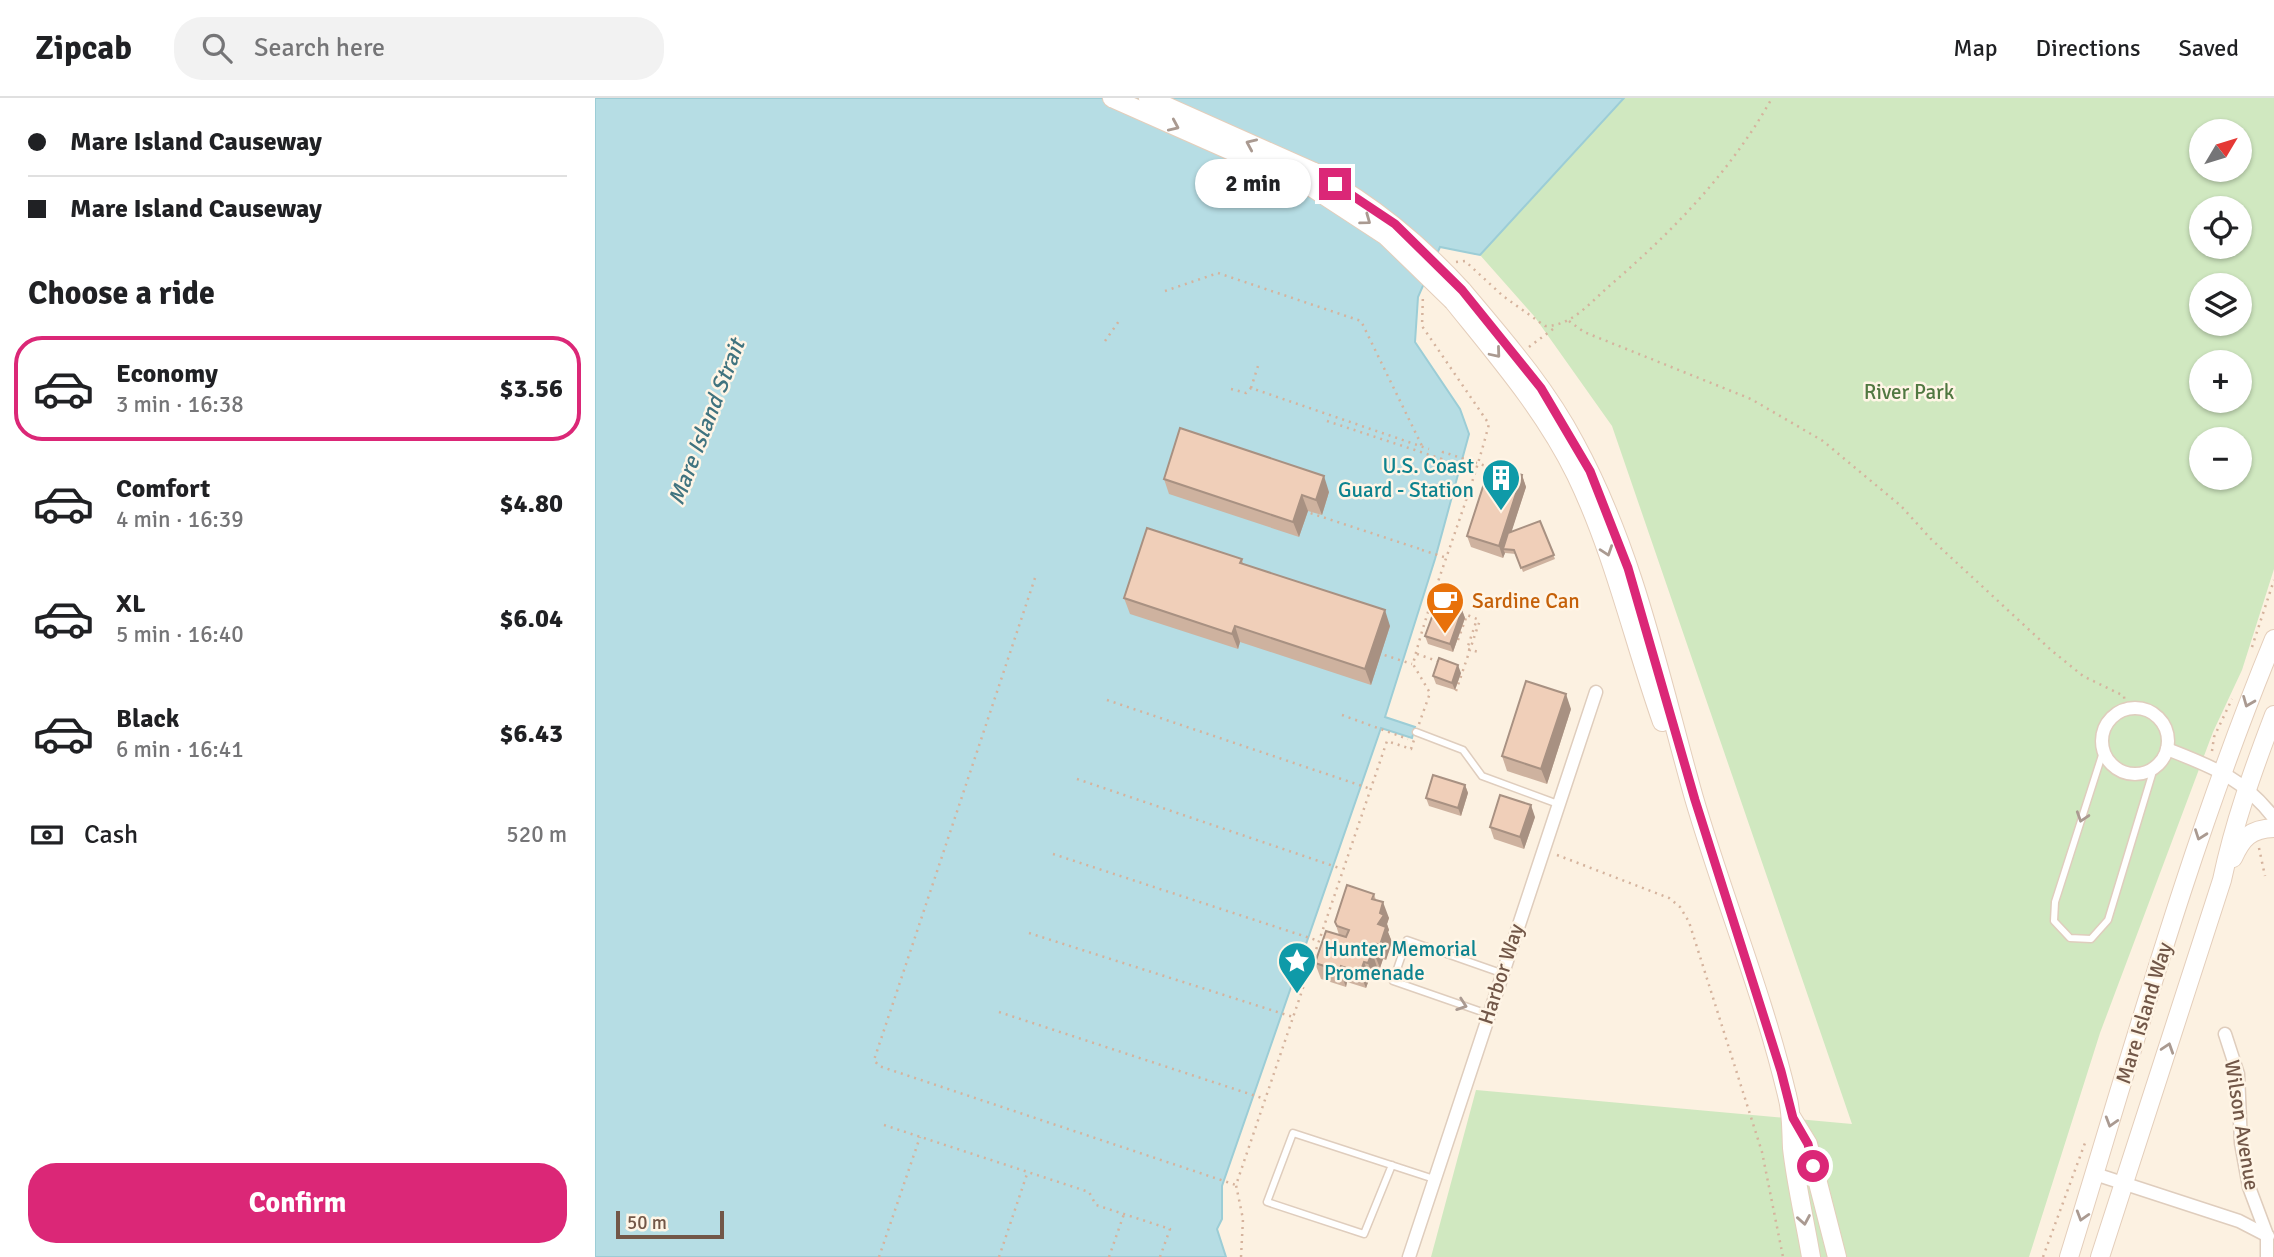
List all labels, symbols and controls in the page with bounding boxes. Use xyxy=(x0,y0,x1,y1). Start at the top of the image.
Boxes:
search box xyxy=(174,17,664,80)
text: Zipcab xyxy=(35,28,132,69)
icon: search xyxy=(198,29,236,67)
text: Search here xyxy=(254,32,385,64)
text: Map xyxy=(1953,33,1998,63)
text: Directions xyxy=(2036,33,2141,63)
text: Saved xyxy=(2179,33,2239,63)
one-way arrow xyxy=(1167,118,1180,132)
north arrow xyxy=(2189,119,2252,182)
map controls xyxy=(2189,119,2252,490)
text: Mare Island Causeway xyxy=(70,126,322,158)
one-way arrow xyxy=(1246,138,1259,152)
callout: 2 min xyxy=(1195,160,1311,208)
route end xyxy=(1319,168,1351,200)
text: 2 min xyxy=(1225,169,1281,198)
text: Mare Island Causeway xyxy=(70,193,322,225)
button: locate xyxy=(2189,196,2252,259)
one-way arrow xyxy=(1358,212,1371,225)
button: layers xyxy=(2189,273,2252,336)
text: Choose a ride xyxy=(28,274,215,313)
water label: Mare Island Strait xyxy=(662,333,752,509)
one-way arrow xyxy=(1488,345,1500,358)
button: + xyxy=(2189,350,2252,413)
icon: car xyxy=(32,357,95,420)
text: Economy xyxy=(116,358,218,390)
text: $3.56 xyxy=(499,373,563,405)
park label: River Park xyxy=(1864,379,1955,405)
text: 3 min · 16:38 xyxy=(116,390,244,419)
button: − xyxy=(2189,427,2252,490)
place label: U.S. Coast Guard - Station xyxy=(1338,453,1474,503)
building icon: U.S. Coast Guard - Station xyxy=(1480,457,1522,512)
icon: car xyxy=(32,472,95,535)
text: Comfort xyxy=(116,473,210,505)
text: $4.80 xyxy=(499,488,563,520)
text: 4 min · 16:39 xyxy=(116,505,244,534)
one-way arrow xyxy=(1599,544,1613,556)
cafe icon: Sardine Can xyxy=(1424,580,1466,635)
icon: car xyxy=(32,587,95,650)
text: XL xyxy=(116,588,146,620)
place label: Sardine Can xyxy=(1472,588,1580,614)
text: $6.04 xyxy=(499,603,563,635)
text: 5 min · 16:40 xyxy=(116,620,244,649)
one-way arrow xyxy=(2242,695,2256,707)
icon: car xyxy=(32,702,95,765)
text: Black xyxy=(116,703,179,735)
text: $6.43 xyxy=(499,718,563,750)
text: 6 min · 16:41 xyxy=(116,735,244,764)
one-way arrow xyxy=(2076,810,2091,822)
icon: cash xyxy=(28,816,66,854)
text: Cash xyxy=(84,819,138,851)
text: 520 m xyxy=(506,820,567,849)
one-way arrow xyxy=(2195,828,2209,840)
street label: Harbor Way xyxy=(1473,920,1530,1028)
place label: Hunter Memorial Promenade xyxy=(1324,936,1477,986)
street label: Mare Island Way xyxy=(2110,939,2178,1087)
place icon: Hunter Memorial Promenade xyxy=(1276,940,1318,995)
one-way arrow xyxy=(1455,997,1467,1011)
one-way arrow xyxy=(2160,1042,2175,1054)
street label: Wilson Avenue xyxy=(2219,1058,2265,1192)
one-way arrow xyxy=(2104,1116,2119,1128)
route start xyxy=(1797,1150,1829,1182)
button: Confirm xyxy=(28,1163,567,1243)
scale bar xyxy=(616,1208,725,1240)
one-way arrow xyxy=(2076,1209,2091,1221)
text: 50 m xyxy=(627,1211,667,1235)
one-way arrow xyxy=(1796,1214,1811,1226)

